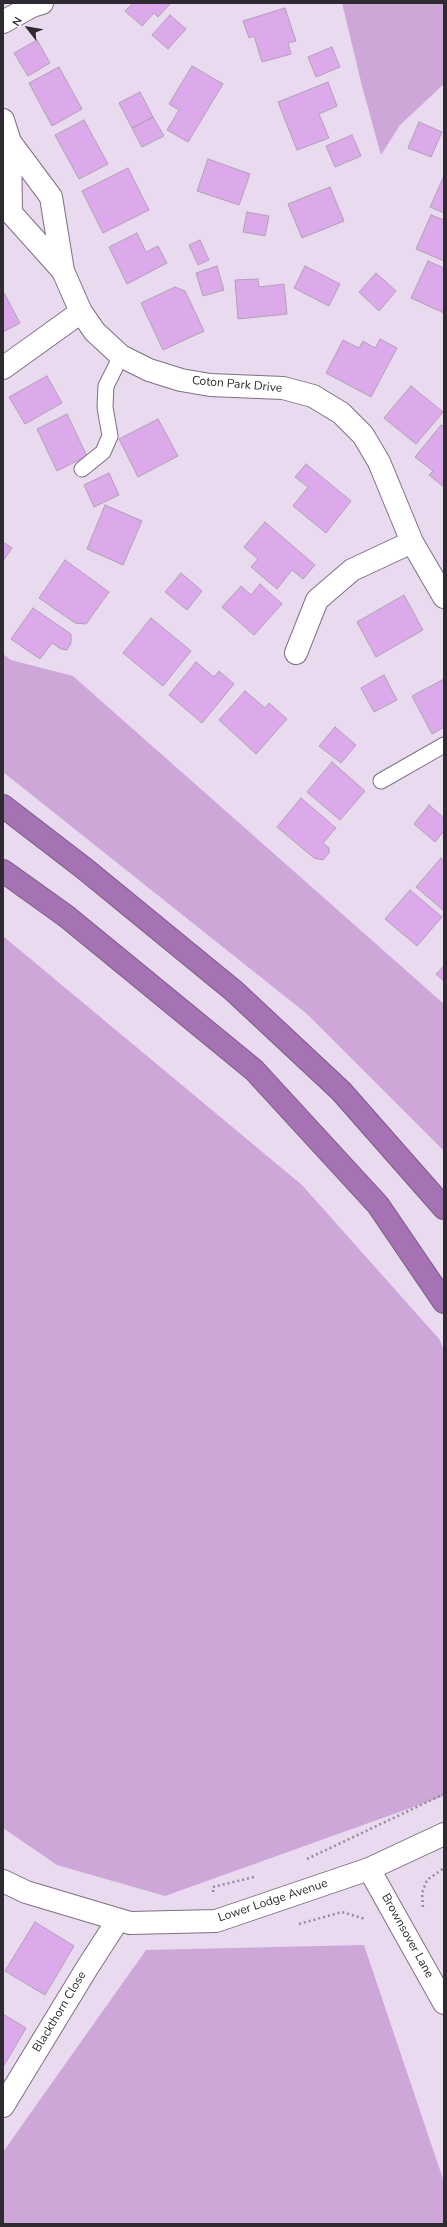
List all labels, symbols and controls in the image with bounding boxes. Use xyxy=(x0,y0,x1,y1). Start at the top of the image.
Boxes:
north arrow xyxy=(8,8,48,48)
text: N xyxy=(9,14,26,29)
street label: Coton Park Drive xyxy=(191,374,283,396)
street label: Lower Lodge Avenue xyxy=(216,1876,330,1926)
street label: Brownsover Lane xyxy=(378,1891,436,1981)
street label: Blackthorn Close xyxy=(30,1969,90,2055)

